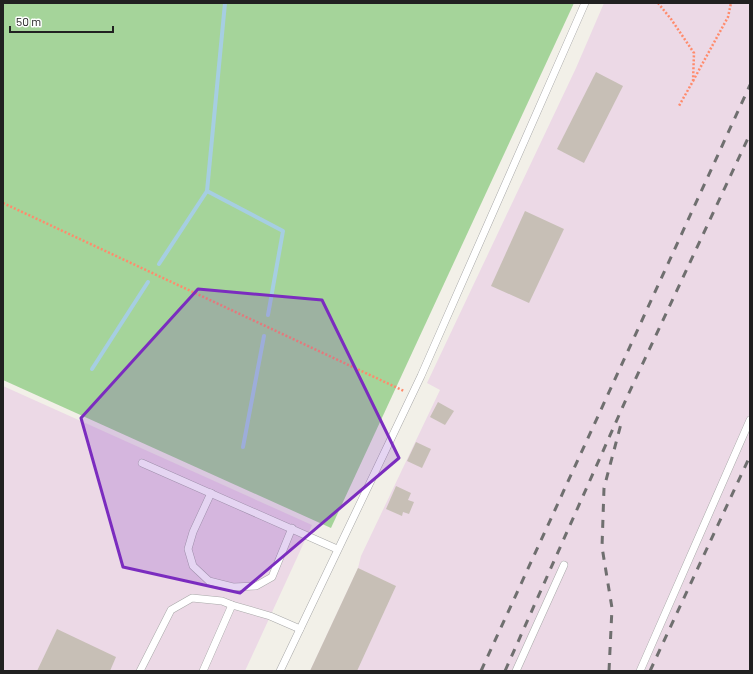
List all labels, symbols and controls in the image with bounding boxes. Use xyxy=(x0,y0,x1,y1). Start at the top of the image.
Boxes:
scale bar xyxy=(10,8,113,34)
text: 50 m xyxy=(16,14,41,28)

